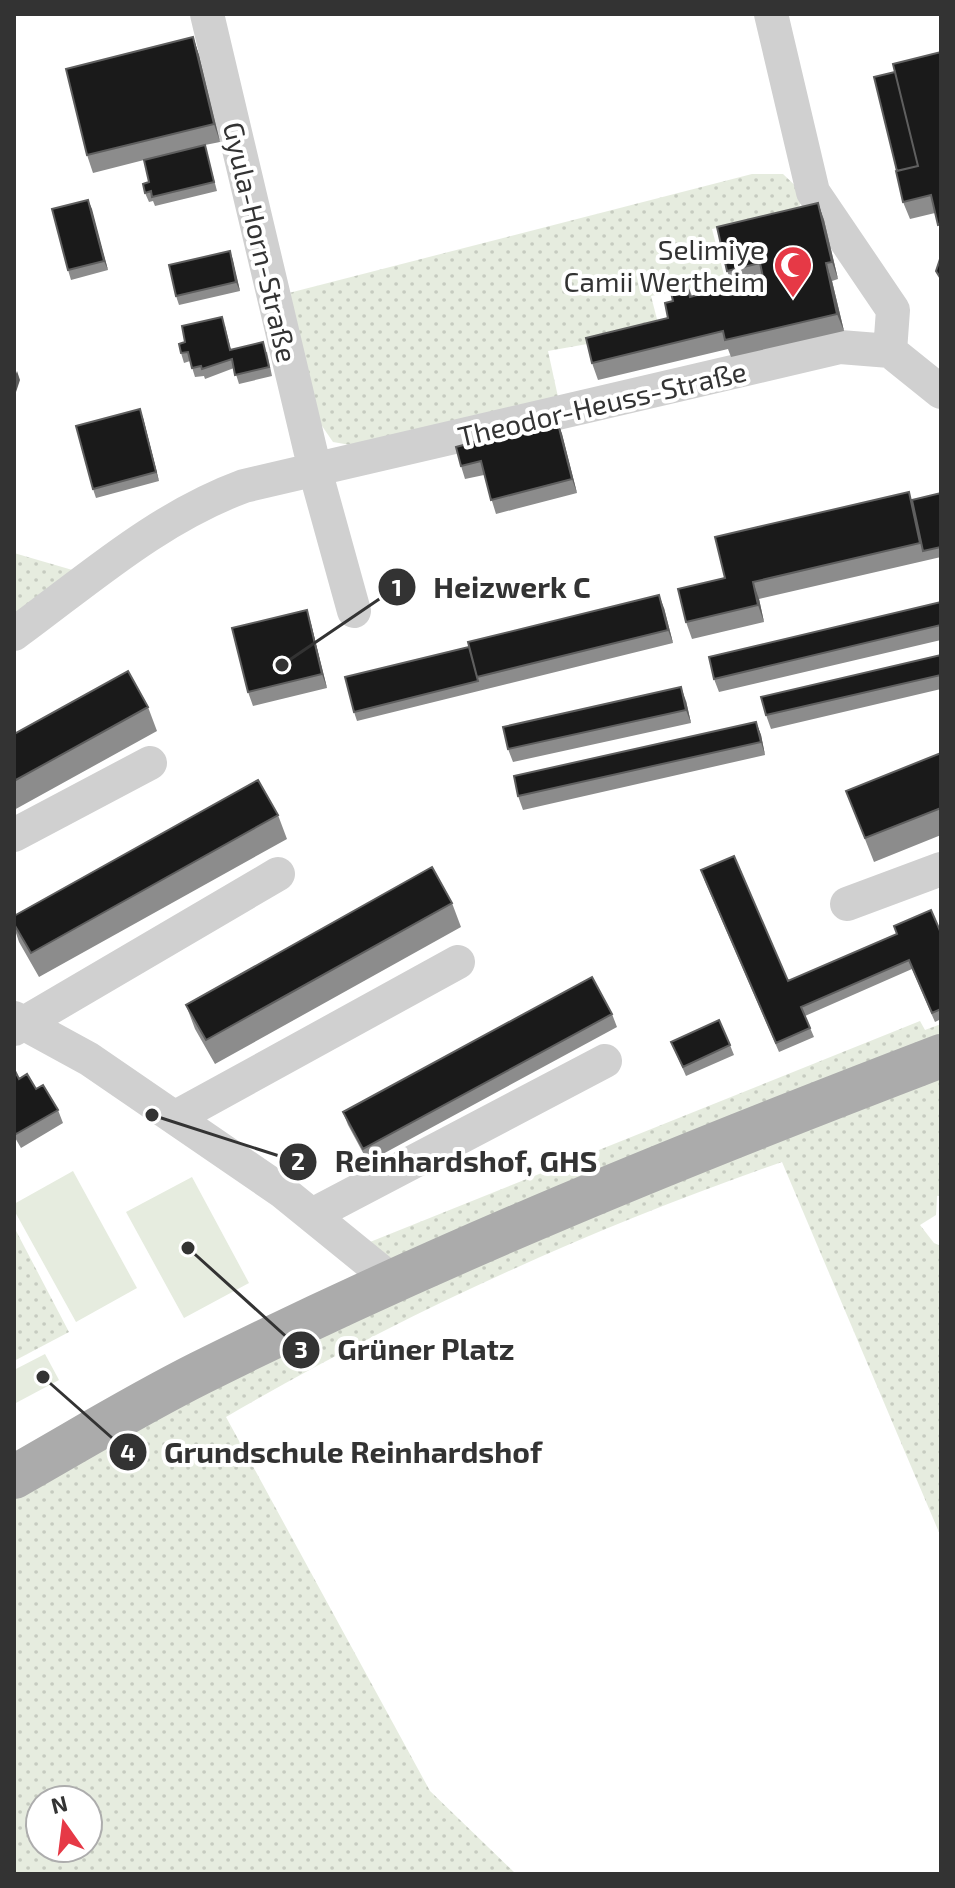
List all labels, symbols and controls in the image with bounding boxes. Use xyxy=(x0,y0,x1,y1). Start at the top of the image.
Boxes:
street label: Gyula-Horn-Straße xyxy=(217,118,305,366)
place label: Selimiye Camii Wertheim xyxy=(564,232,765,298)
mosque icon: Selimiye Camii Wertheim xyxy=(772,244,814,299)
street label: Theodor-Heuss-Straße xyxy=(454,353,750,453)
callout: Heizwerk C xyxy=(377,560,607,614)
text: Heizwerk C xyxy=(433,568,591,604)
text: 1 xyxy=(392,572,402,601)
callout: Reinhardshof, GHS xyxy=(278,1135,613,1189)
text: Reinhardshof, GHS xyxy=(335,1142,597,1178)
text: 2 xyxy=(291,1146,305,1175)
callout: Grüner Platz xyxy=(281,1323,531,1377)
text: Grüner Platz xyxy=(337,1330,515,1366)
text: 3 xyxy=(294,1334,308,1363)
callout: Grundschule Reinhardshof xyxy=(108,1425,558,1479)
text: Grundschule Reinhardshof xyxy=(164,1433,543,1469)
text: 4 xyxy=(120,1437,136,1466)
north arrow xyxy=(24,1784,104,1864)
text: N xyxy=(48,1789,70,1818)

